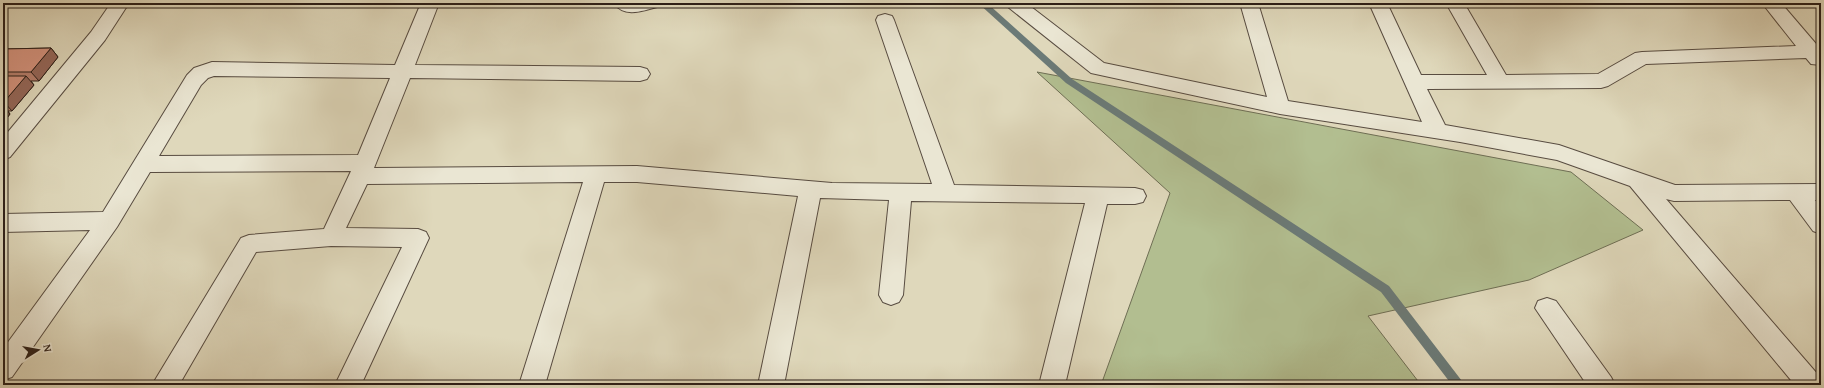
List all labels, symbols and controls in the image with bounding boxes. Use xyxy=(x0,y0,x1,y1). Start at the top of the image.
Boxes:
north arrow xyxy=(18,330,58,370)
text: N xyxy=(39,343,56,354)

